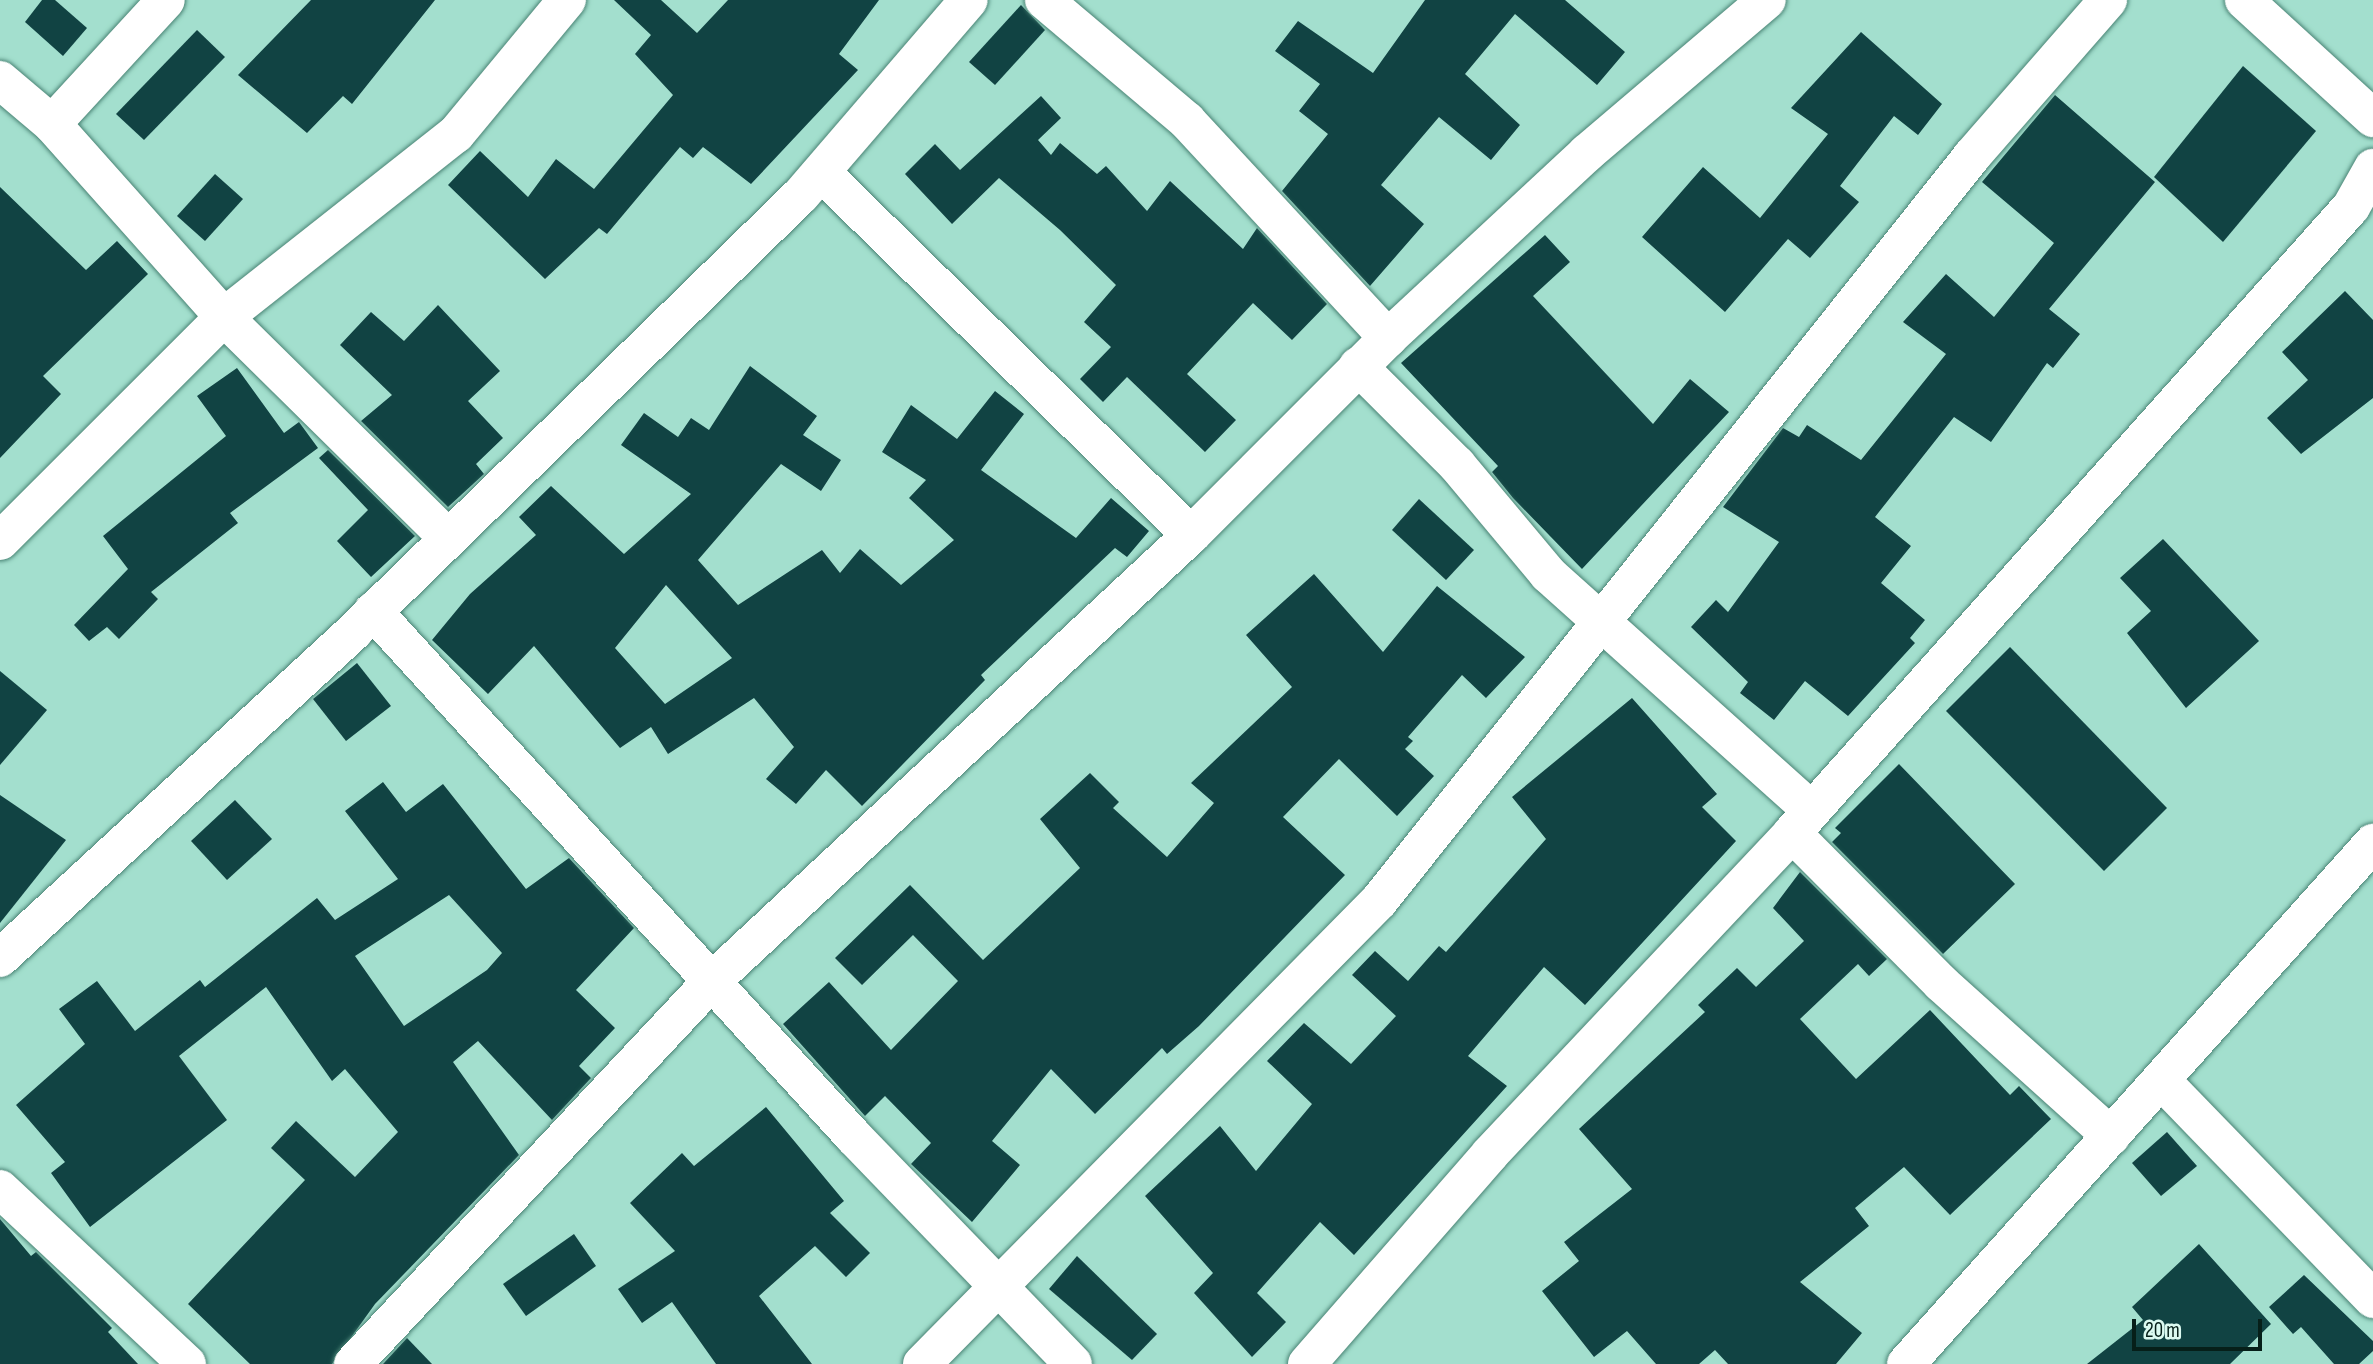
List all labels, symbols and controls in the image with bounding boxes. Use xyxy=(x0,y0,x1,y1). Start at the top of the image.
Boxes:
scale bar xyxy=(2135,1304,2264,1348)
text: 20 m xyxy=(2145,1318,2180,1343)

